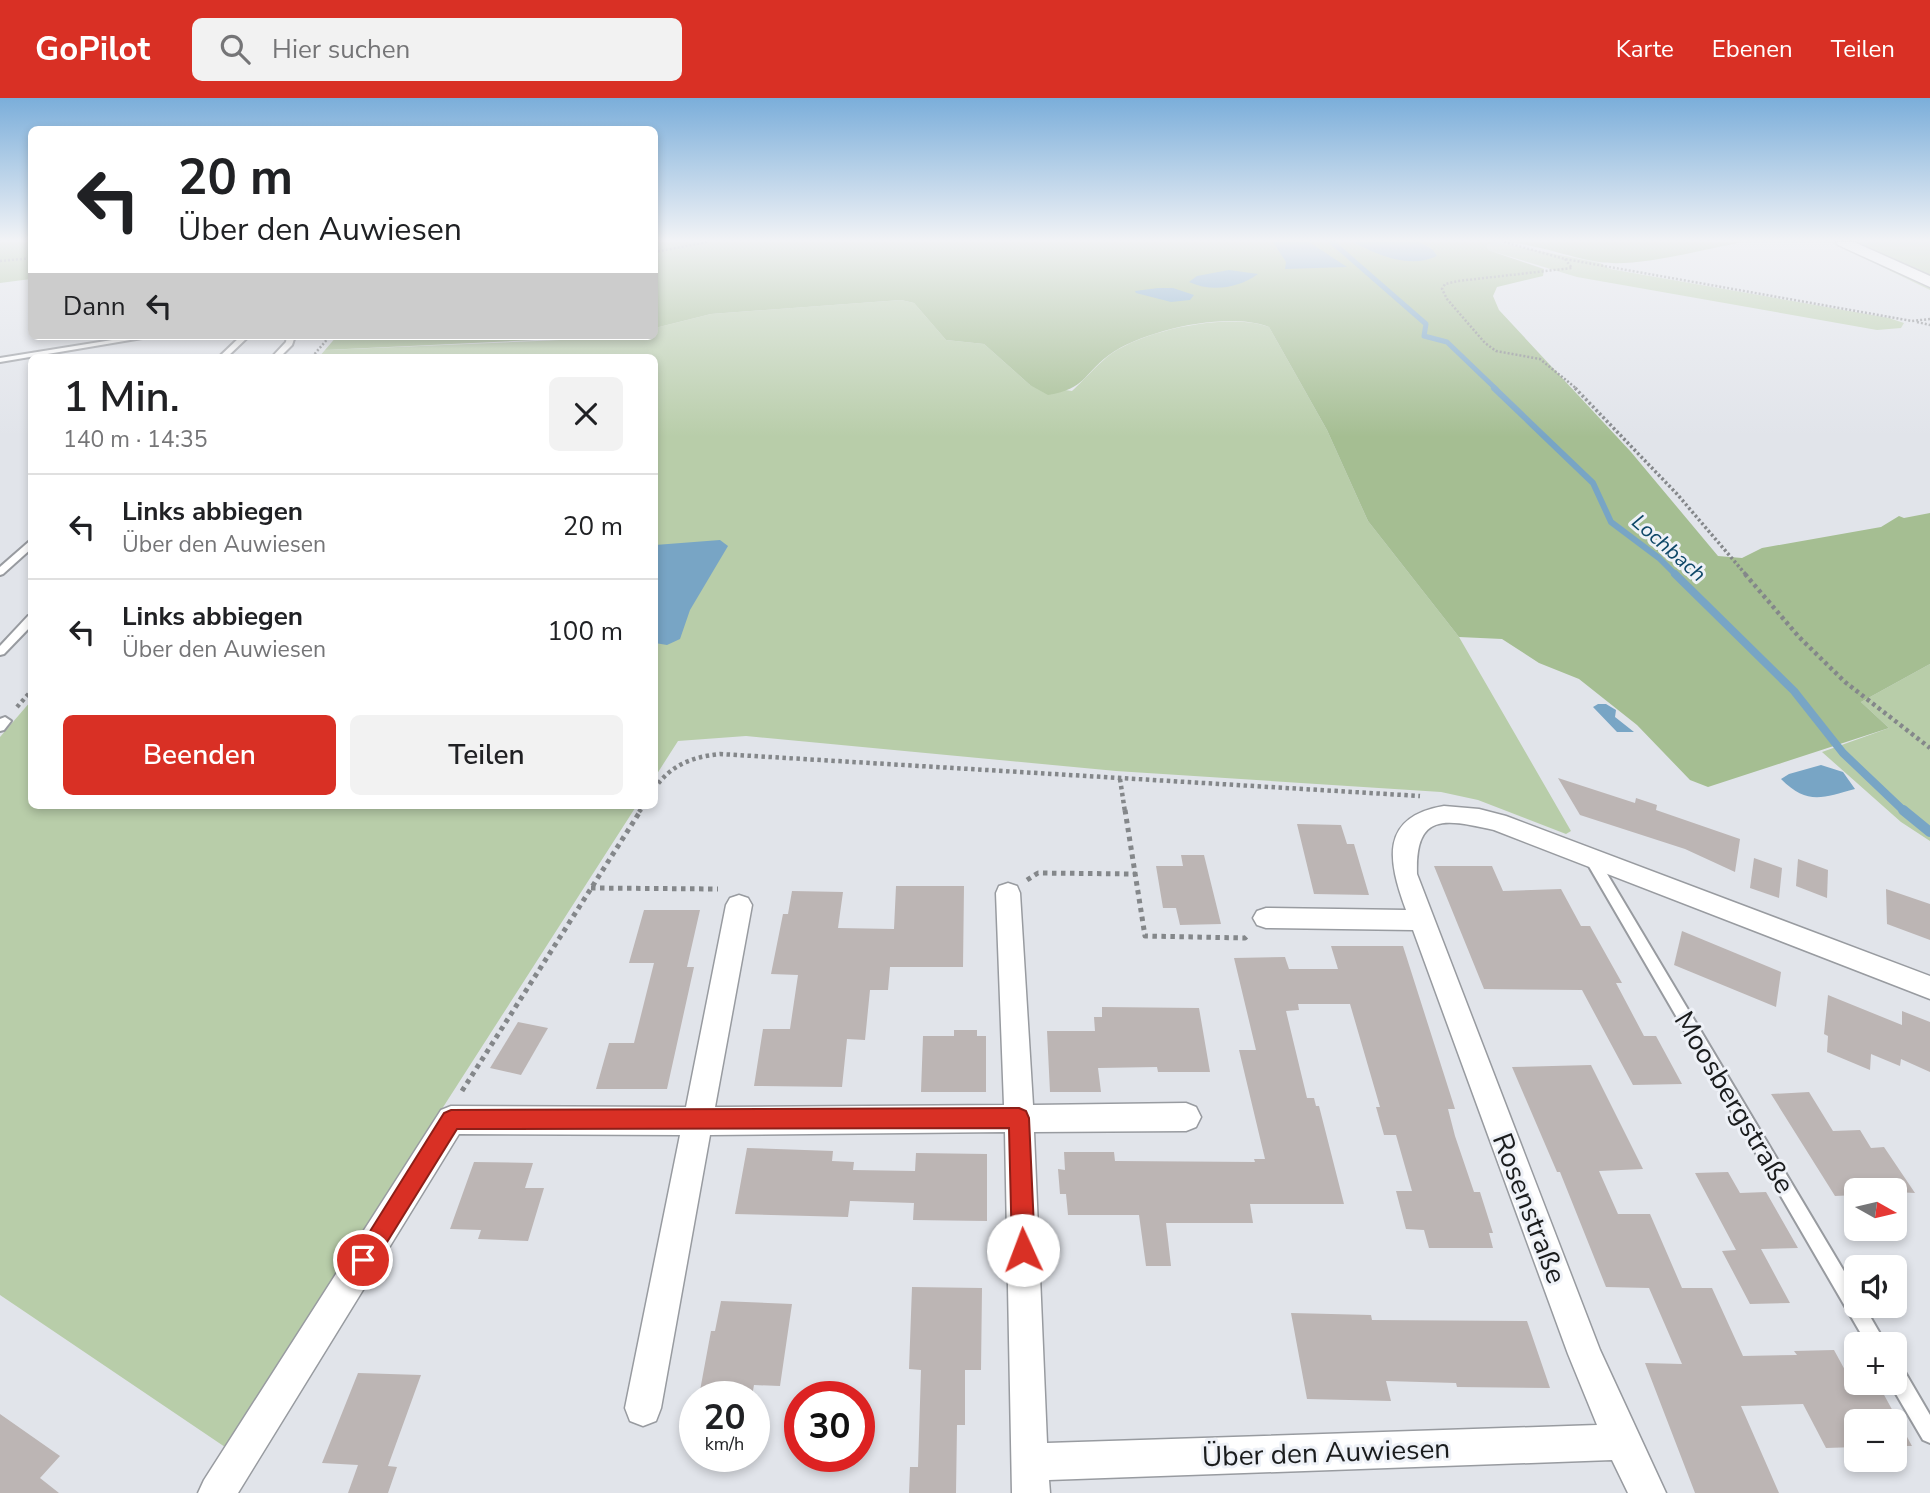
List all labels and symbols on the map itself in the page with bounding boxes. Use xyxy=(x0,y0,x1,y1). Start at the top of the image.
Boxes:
water label: Lochbach xyxy=(1626,508,1712,588)
street label: Moosbergstraße xyxy=(1665,1004,1803,1201)
street label: Rosenstraße xyxy=(1483,1128,1575,1289)
north arrow xyxy=(1844,1178,1908,1241)
position arrow xyxy=(986,1213,1060,1287)
pin xyxy=(333,1230,393,1290)
speed limit sign: 30 xyxy=(784,1381,875,1472)
street label: Über den Auwiesen xyxy=(1201,1430,1451,1476)

